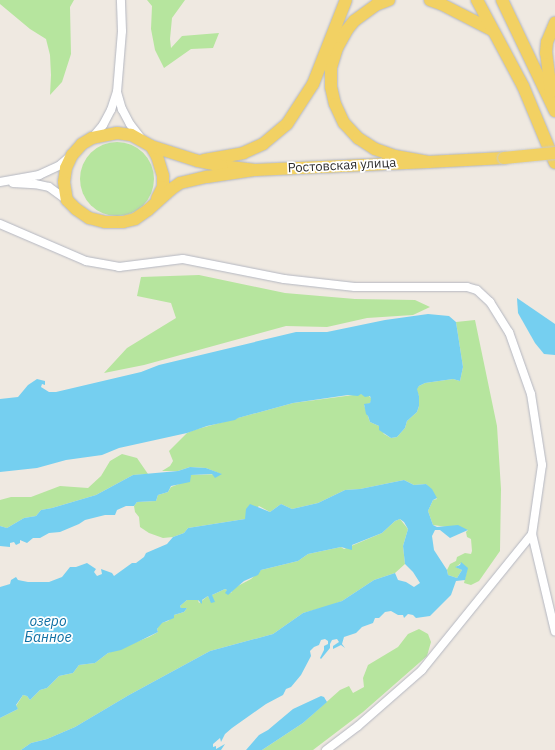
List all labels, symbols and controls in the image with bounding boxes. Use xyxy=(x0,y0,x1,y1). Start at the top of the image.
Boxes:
street label: Ростовская улица xyxy=(287,155,397,177)
water label: озеро Банное xyxy=(24,613,72,646)

